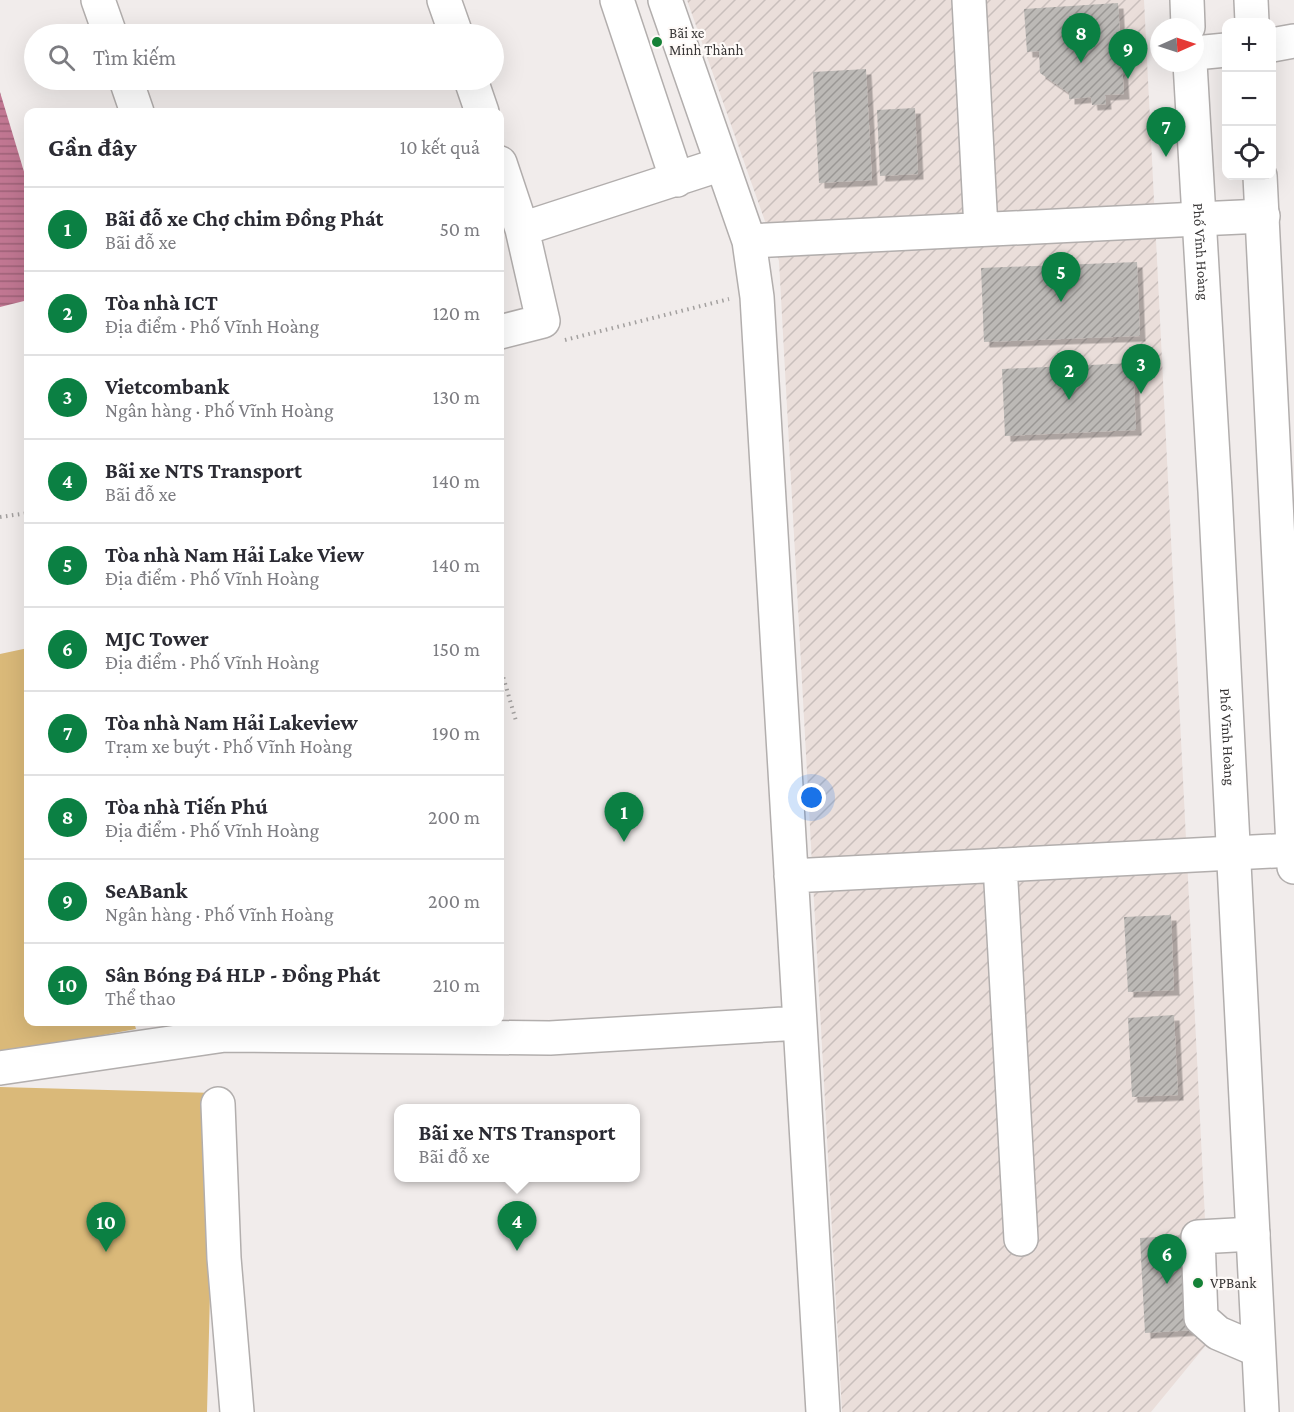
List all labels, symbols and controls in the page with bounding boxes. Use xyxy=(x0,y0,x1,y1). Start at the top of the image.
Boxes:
pin: 8 xyxy=(1062,14,1100,63)
north arrow xyxy=(1150,18,1204,72)
map controls xyxy=(1222,18,1276,180)
button: + xyxy=(1222,18,1276,72)
search box xyxy=(24,24,504,90)
place label: Bãi xe Minh Thành xyxy=(669,25,744,58)
pin: 9 xyxy=(1108,29,1148,79)
marker: Bãi xe Minh Thành xyxy=(650,35,664,49)
icon: search xyxy=(45,41,78,74)
text: Tìm kiếm xyxy=(93,45,176,70)
button: − xyxy=(1222,72,1276,126)
pin: 7 xyxy=(1146,108,1186,157)
button: locate xyxy=(1222,126,1276,180)
text: Gần đây xyxy=(48,133,137,162)
text: 10 kết quả xyxy=(400,136,480,158)
street label: Phố Vĩnh Hoàng xyxy=(1190,203,1212,301)
text: Bãi đỗ xe Chợ chim Đồng Phát xyxy=(105,206,384,231)
text: 1 xyxy=(64,218,71,240)
text: 50 m xyxy=(439,218,480,240)
text: Bãi đỗ xe xyxy=(105,231,176,253)
pin: 5 xyxy=(1042,252,1080,302)
text: Tòa nhà ICT xyxy=(105,290,218,315)
text: 2 xyxy=(62,302,73,324)
text: 120 m xyxy=(433,302,480,324)
text: Địa điểm · Phố Vĩnh Hoàng xyxy=(105,315,319,337)
pin: 3 xyxy=(1122,344,1160,394)
pin: 2 xyxy=(1050,350,1088,400)
text: Vietcombank xyxy=(105,374,229,399)
text: 3 xyxy=(63,386,72,408)
text: 130 m xyxy=(433,386,480,408)
text: Ngân hàng · Phố Vĩnh Hoàng xyxy=(105,399,334,421)
text: Bãi xe NTS Transport xyxy=(105,458,302,483)
text: 4 xyxy=(62,470,73,492)
text: 140 m xyxy=(432,470,480,492)
text: Bãi đỗ xe xyxy=(105,483,176,505)
text: Tòa nhà Nam Hải Lake View xyxy=(105,542,364,567)
text: 5 xyxy=(63,554,72,576)
text: 140 m xyxy=(432,554,480,576)
text: Địa điểm · Phố Vĩnh Hoàng xyxy=(105,567,319,589)
text: MJC Tower xyxy=(105,626,209,651)
text: 6 xyxy=(62,638,73,660)
text: 150 m xyxy=(433,638,480,660)
text: Địa điểm · Phố Vĩnh Hoàng xyxy=(105,651,319,673)
street label: Phố Vĩnh Hoàng xyxy=(1217,688,1238,786)
text: Tòa nhà Nam Hải Lakeview xyxy=(105,710,358,735)
text: 7 xyxy=(63,722,72,744)
text: 190 m xyxy=(432,722,480,744)
text: Trạm xe buýt · Phố Vĩnh Hoàng xyxy=(105,735,352,757)
your location xyxy=(797,783,826,812)
pin: 1 xyxy=(604,792,644,842)
text: Tòa nhà Tiến Phú xyxy=(105,794,268,819)
text: 8 xyxy=(62,806,73,828)
text: 200 m xyxy=(428,806,480,828)
text: Địa điểm · Phố Vĩnh Hoàng xyxy=(105,819,319,841)
text: SeABank xyxy=(105,878,188,903)
text: 9 xyxy=(62,890,73,912)
text: 200 m xyxy=(428,890,480,912)
text: Ngân hàng · Phố Vĩnh Hoàng xyxy=(105,903,334,925)
text: Sân Bóng Đá HLP - Đồng Phát xyxy=(105,962,380,987)
text: 10 xyxy=(58,974,77,996)
text: 210 m xyxy=(433,974,480,996)
text: Thể thao xyxy=(105,987,176,1009)
popup xyxy=(394,1104,640,1182)
text: Bãi xe NTS Transport xyxy=(419,1120,615,1145)
text: Bãi đỗ xe xyxy=(419,1145,490,1167)
pin: 10 xyxy=(86,1202,126,1252)
pin: 4 xyxy=(498,1202,536,1251)
pin: 6 xyxy=(1148,1234,1186,1284)
place label: VPBank xyxy=(1210,1275,1257,1291)
marker: VPBank xyxy=(1191,1276,1205,1290)

